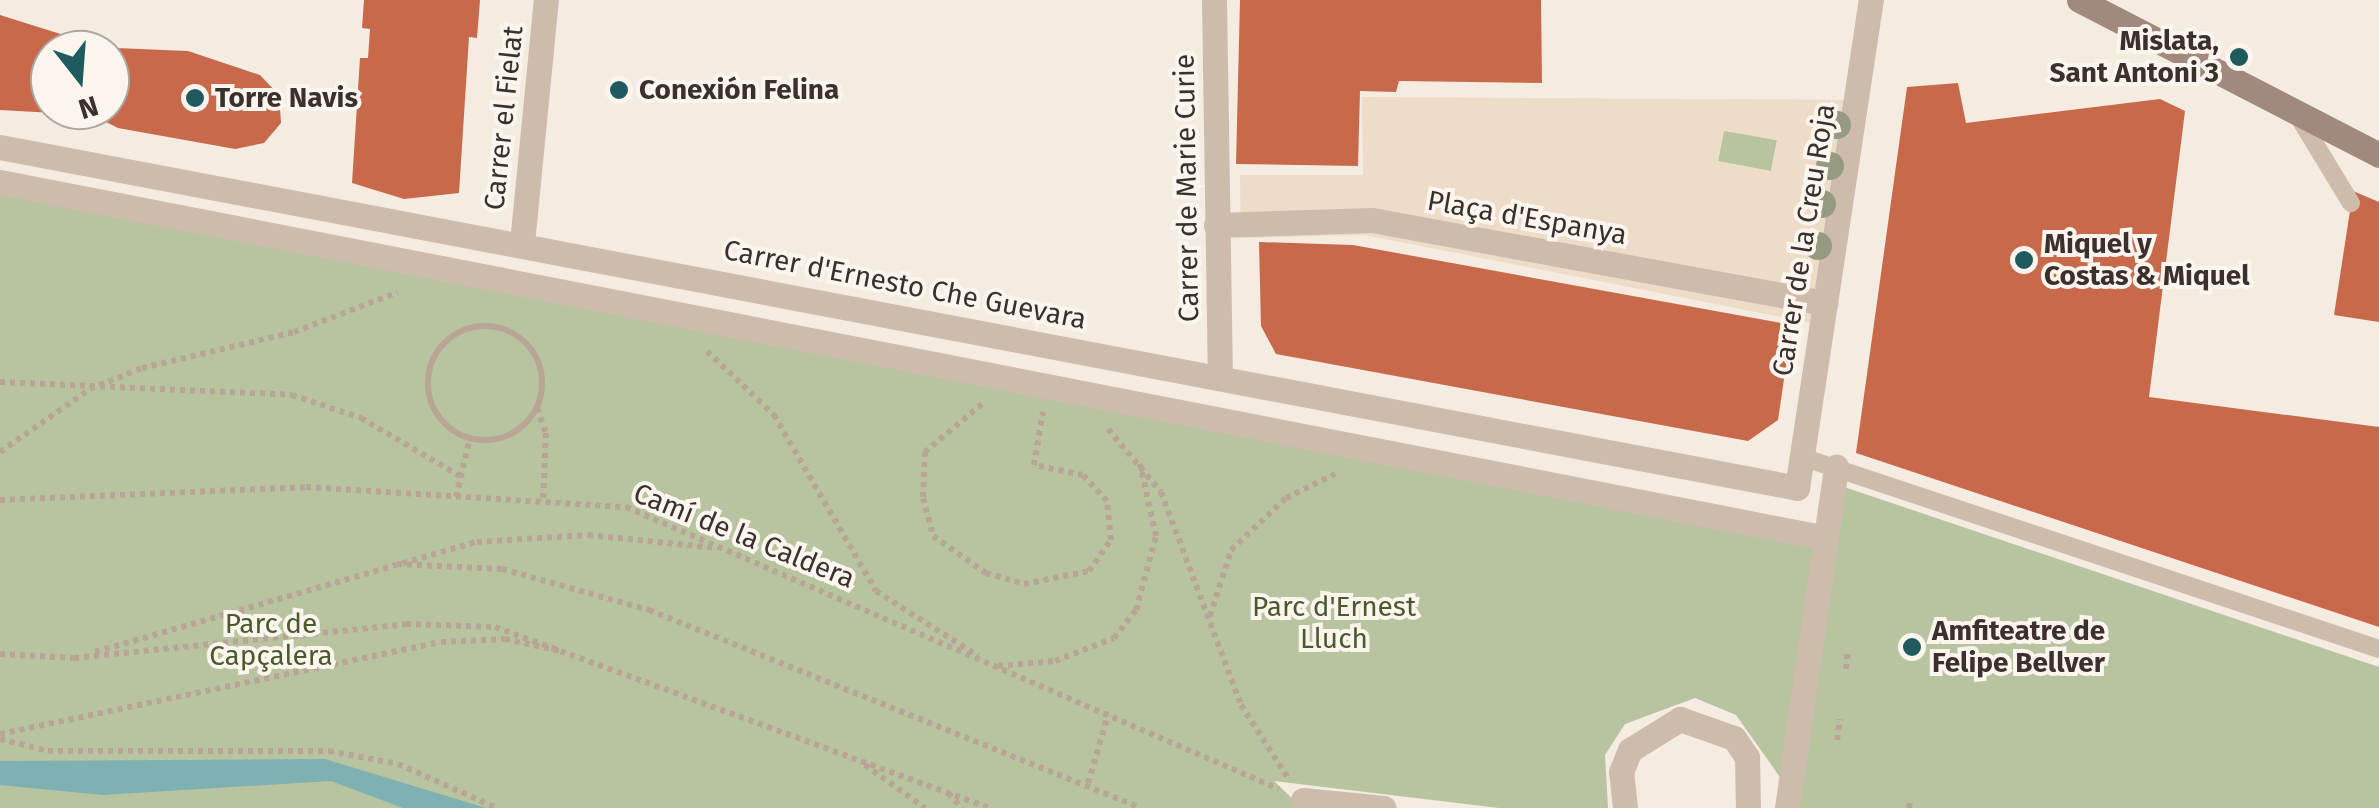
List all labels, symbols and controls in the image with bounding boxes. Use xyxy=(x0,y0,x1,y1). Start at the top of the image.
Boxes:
street label: Carrer el Fielat xyxy=(478,24,530,212)
place label: Mislata, Sant Antoni 3 xyxy=(2049,24,2219,90)
north arrow xyxy=(30,30,130,130)
marker: Mislata, Sant Antoni 3 xyxy=(2228,46,2250,68)
street label: Carrer de Marie Curie xyxy=(1168,54,1206,322)
place label: Conexión Felina xyxy=(639,73,839,107)
marker: Conexión Felina xyxy=(608,79,630,101)
place label: Torre Navis xyxy=(215,81,358,115)
marker: Torre Navis xyxy=(184,87,206,109)
text: N xyxy=(75,89,102,126)
street label: Carrer de la Creu Roja xyxy=(1766,101,1842,379)
street label: Plaça d'Espanya xyxy=(1425,184,1629,252)
place label: Miquel y Costas & Miquel xyxy=(2044,227,2250,293)
street label: Carrer d'Ernesto Che Guevara xyxy=(721,233,1089,337)
marker: Miquel y Costas & Miquel xyxy=(2013,249,2035,271)
street label: Camí de la Caldera xyxy=(629,476,859,596)
park label: Parc d'Ernest Lluch xyxy=(1252,590,1416,656)
park label: Parc de Capçalera xyxy=(209,607,333,673)
place label: Amfiteatre de Felipe Bellver xyxy=(1932,614,2105,680)
marker: Amfiteatre de Felipe Bellver xyxy=(1901,636,1923,658)

